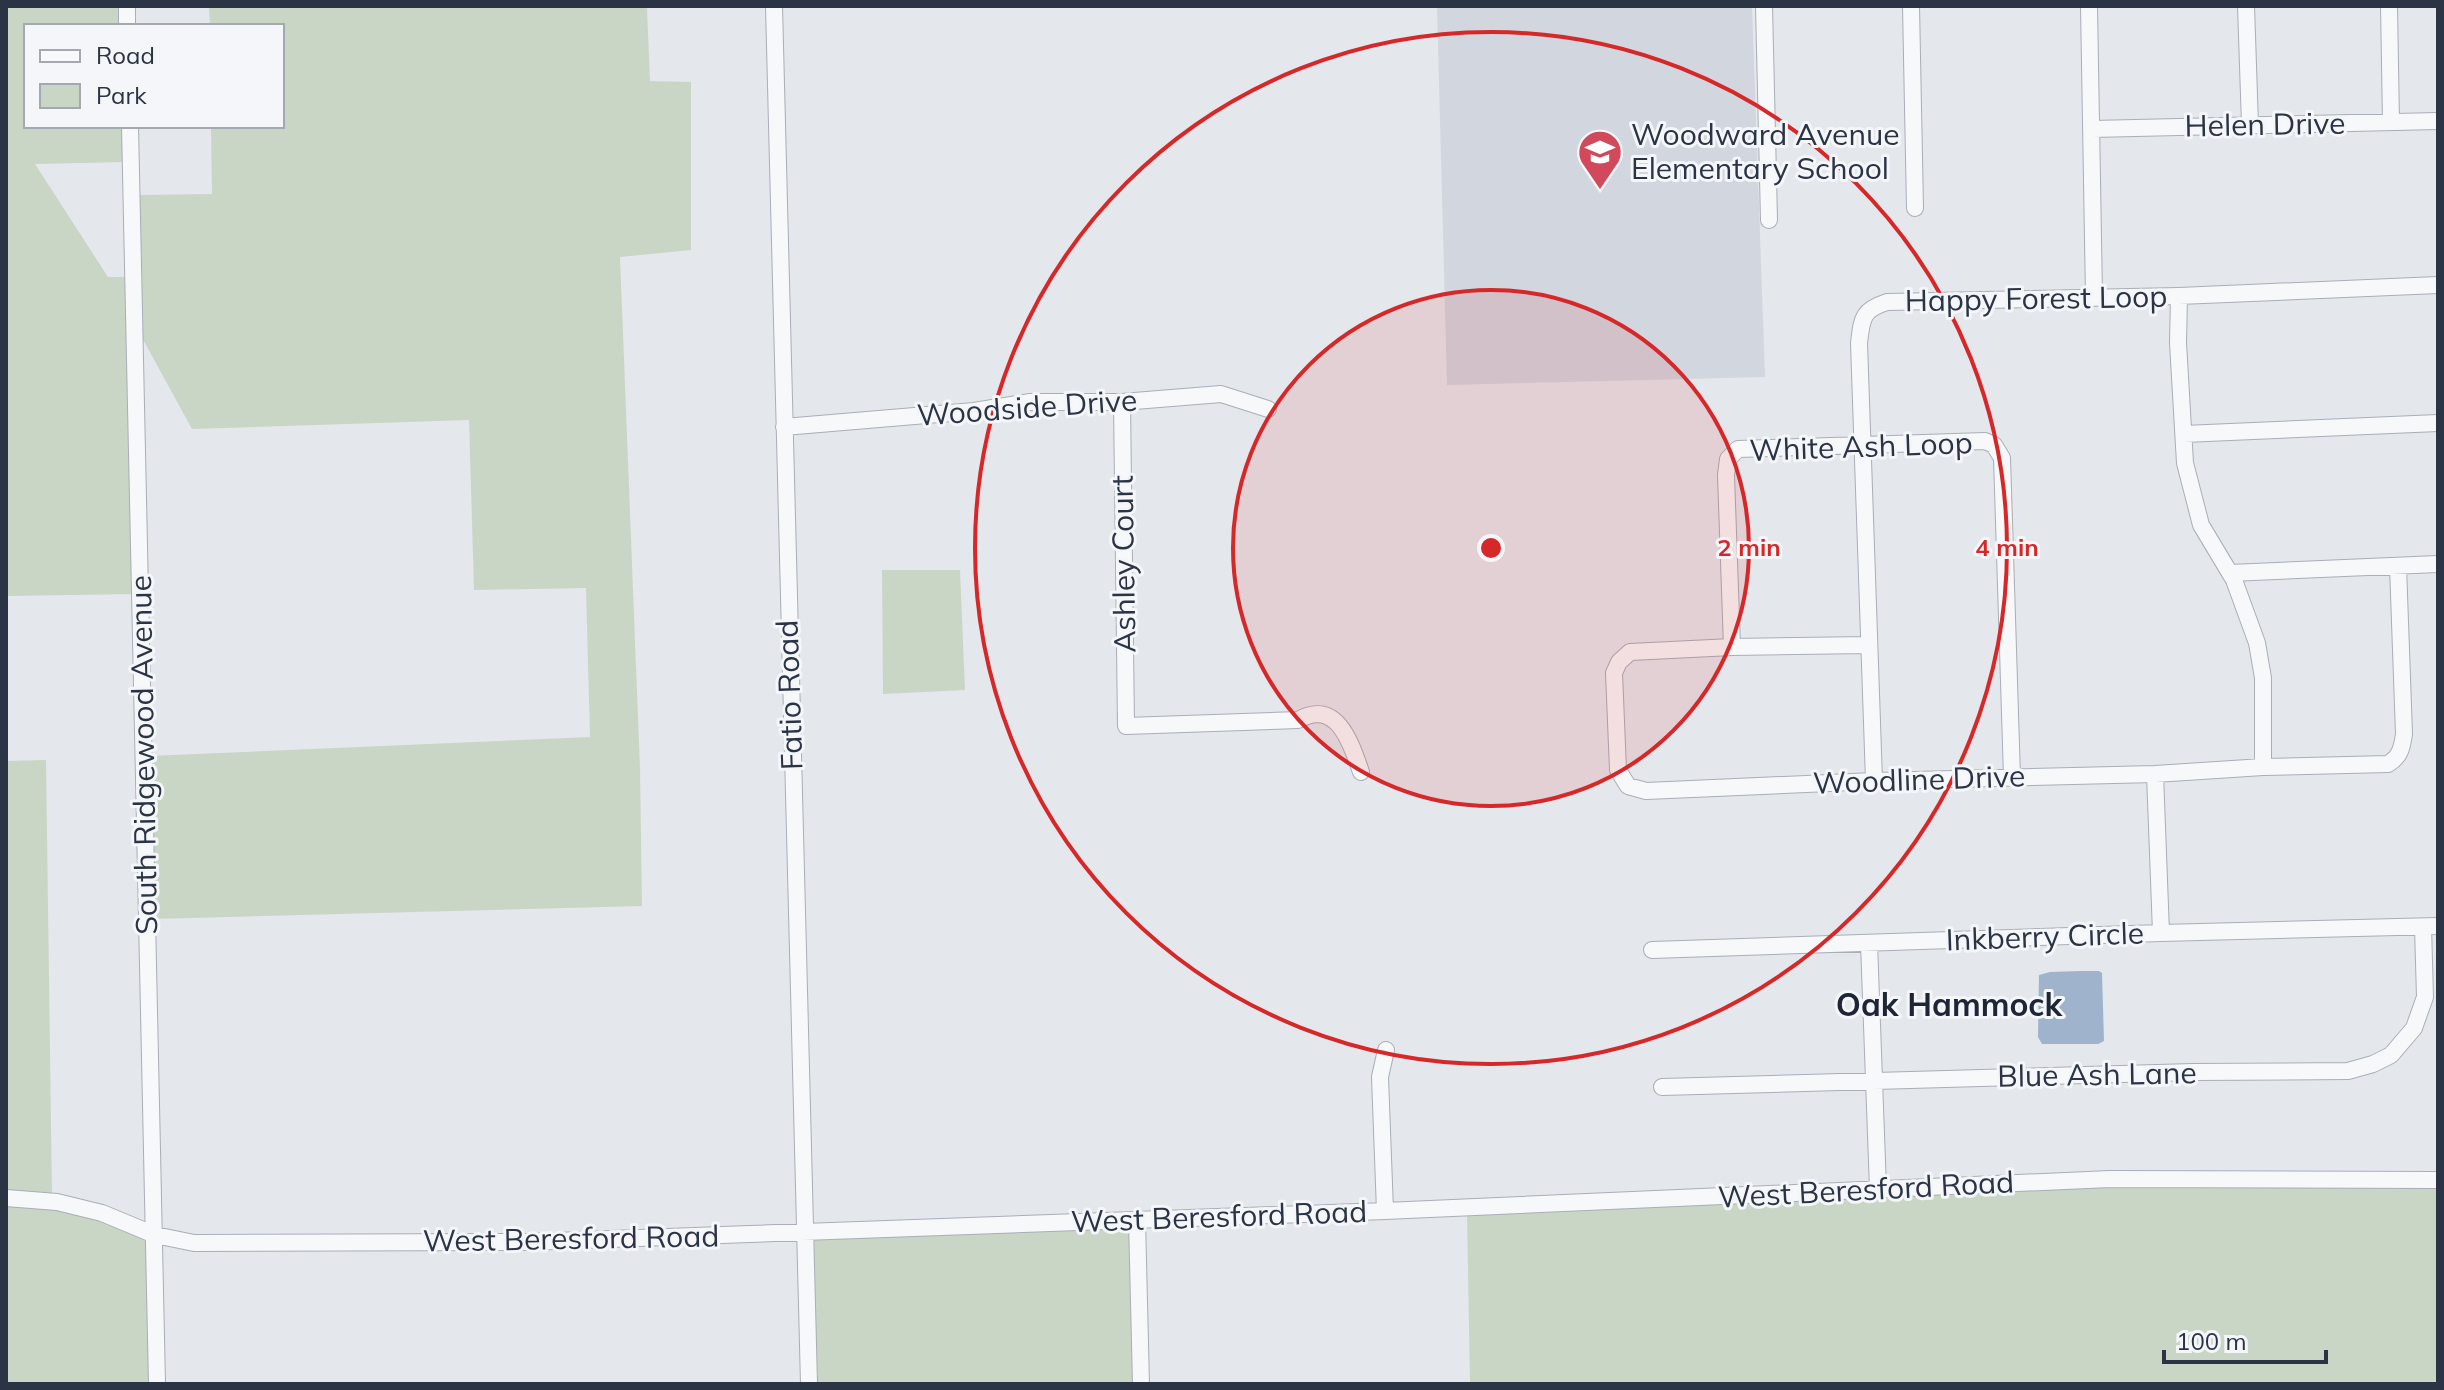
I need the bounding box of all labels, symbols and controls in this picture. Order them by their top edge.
legend [24,24,284,128]
text: Road [96,40,155,70]
text: Park [96,80,147,110]
street label: Helen Drive [2184,104,2346,144]
place label: Woodward Avenue Elementary School [1631,115,1900,187]
school or university icon: Woodward Avenue Elementary School [1576,128,1624,191]
street label: Happy Forest Loop [1904,277,2168,319]
street label: Woodside Drive [916,380,1138,434]
street label: White Ash Loop [1749,423,1973,469]
street label: Ashley Court [1102,475,1144,653]
text: 2 min [1717,532,1781,562]
text: 4 min [1975,532,2039,562]
centre of rings [1477,534,1505,562]
street label: South Ridgewood Avenue [121,575,165,935]
street label: Fatio Road [767,619,811,771]
street label: Woodline Drive [1812,756,2026,802]
street label: Inkberry Circle [1945,914,2145,958]
district label: Oak Hammock [1836,984,2064,1024]
street label: Blue Ash Lane [1997,1053,2197,1095]
street label: West Beresford Road [1717,1162,2015,1216]
street label: West Beresford Road [1070,1192,1368,1240]
street label: West Beresford Road [422,1216,720,1260]
scale bar [2164,1314,2326,1364]
text: 100 m [2176,1326,2247,1356]

